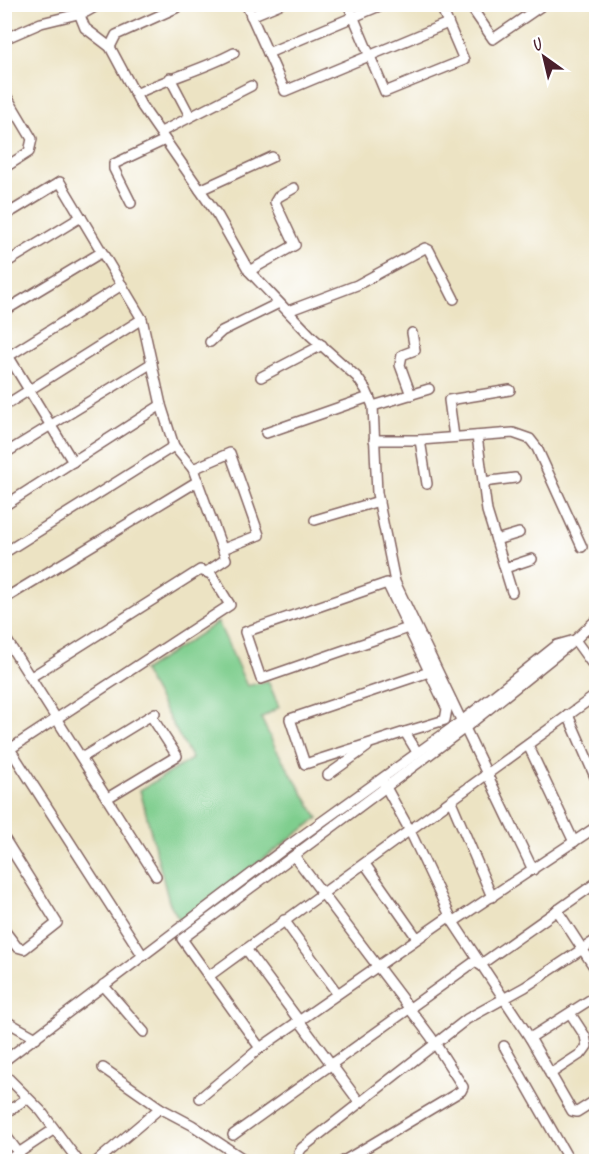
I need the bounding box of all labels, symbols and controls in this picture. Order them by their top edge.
north arrow [514,27,574,87]
text: U [527,33,548,56]

